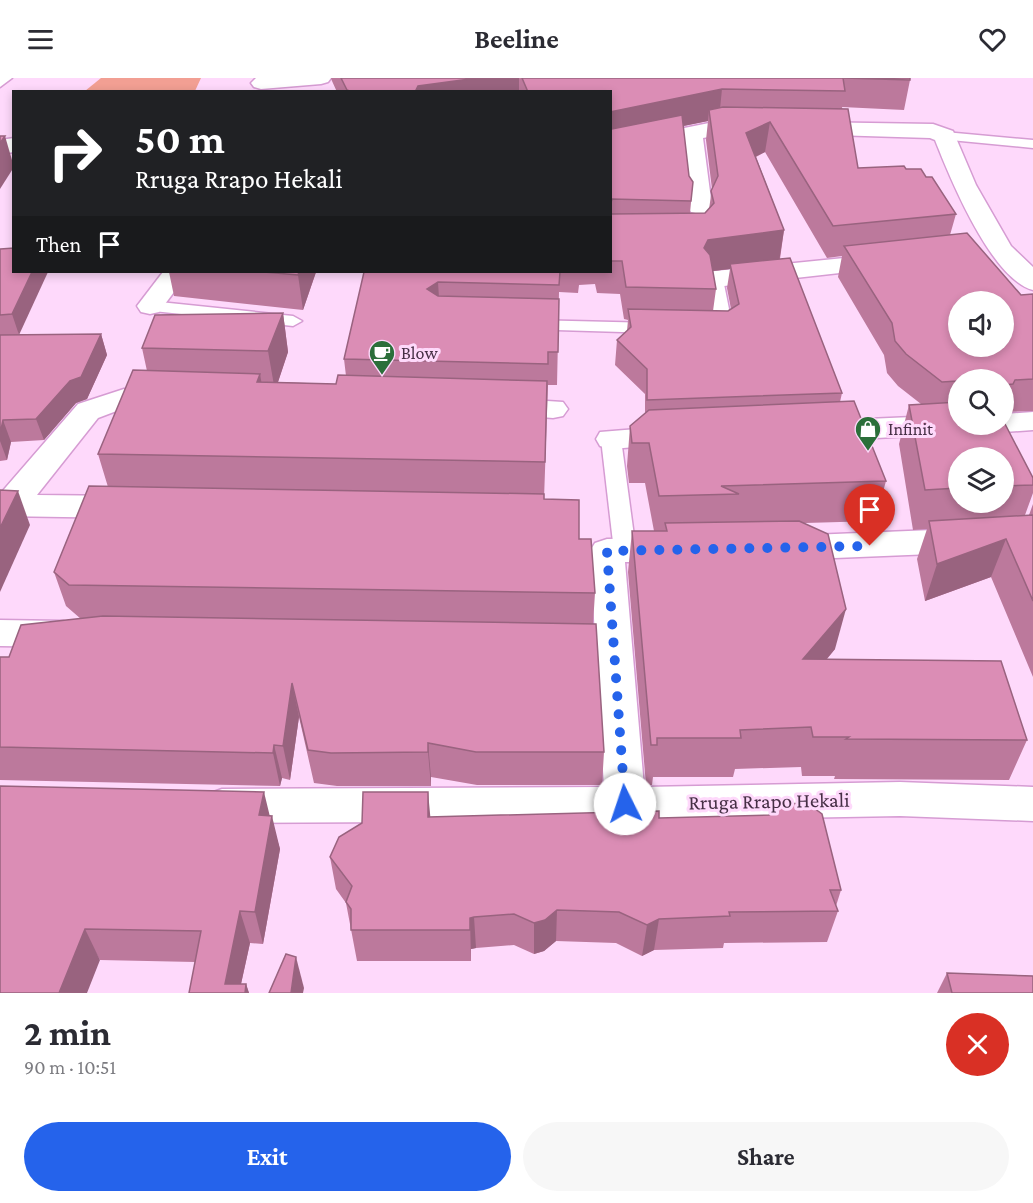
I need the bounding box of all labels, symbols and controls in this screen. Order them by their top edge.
icon: menu [24,23,57,56]
icon: heart [976,23,1009,56]
text: Beeline [474,24,559,54]
icon: right [36,114,114,192]
text: 50 m [135,115,225,162]
text: Rruga Rrapo Hekali [135,164,342,194]
icon: arrive [93,228,126,261]
text: Then [36,232,81,257]
map controls [948,291,1014,513]
button: sound [948,291,1014,357]
cafe icon: Blow [367,338,397,376]
place label: Blow [401,343,438,363]
button: search [948,369,1014,435]
shop icon: Infinit [853,414,883,452]
place label: Infinit [888,419,934,439]
button: layers [948,447,1014,513]
pin [844,484,895,546]
icon: arrive [853,493,886,526]
position arrow [593,772,657,836]
street label: Rruga Rrapo Hekali [688,788,850,814]
text: 2 min [24,1013,111,1053]
button: close [946,1013,1009,1076]
text: 90 m · 10:51 [24,1056,116,1078]
button: Exit [24,1122,511,1191]
button: Share [523,1122,1009,1191]

